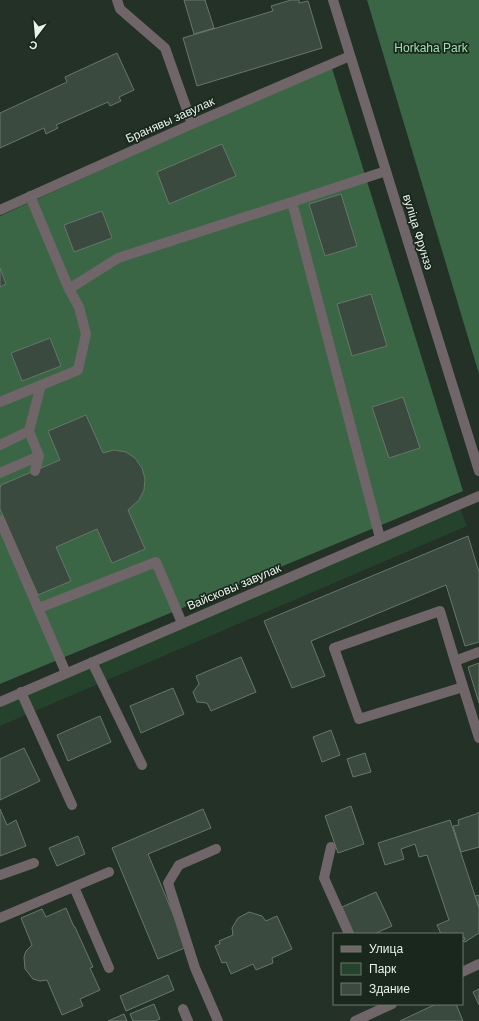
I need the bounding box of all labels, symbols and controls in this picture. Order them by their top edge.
north arrow [16,16,56,56]
text: С [28,39,39,52]
park label: Horkaha Park [394,41,469,55]
street label: Бранявы завулак [123,94,217,146]
street label: вуліца Фрунзэ [400,193,436,271]
street label: Вайсковы завулак [185,561,284,613]
legend [333,933,463,1005]
text: Улица [369,942,403,956]
text: Парк [369,962,397,976]
text: Здание [369,982,410,996]

